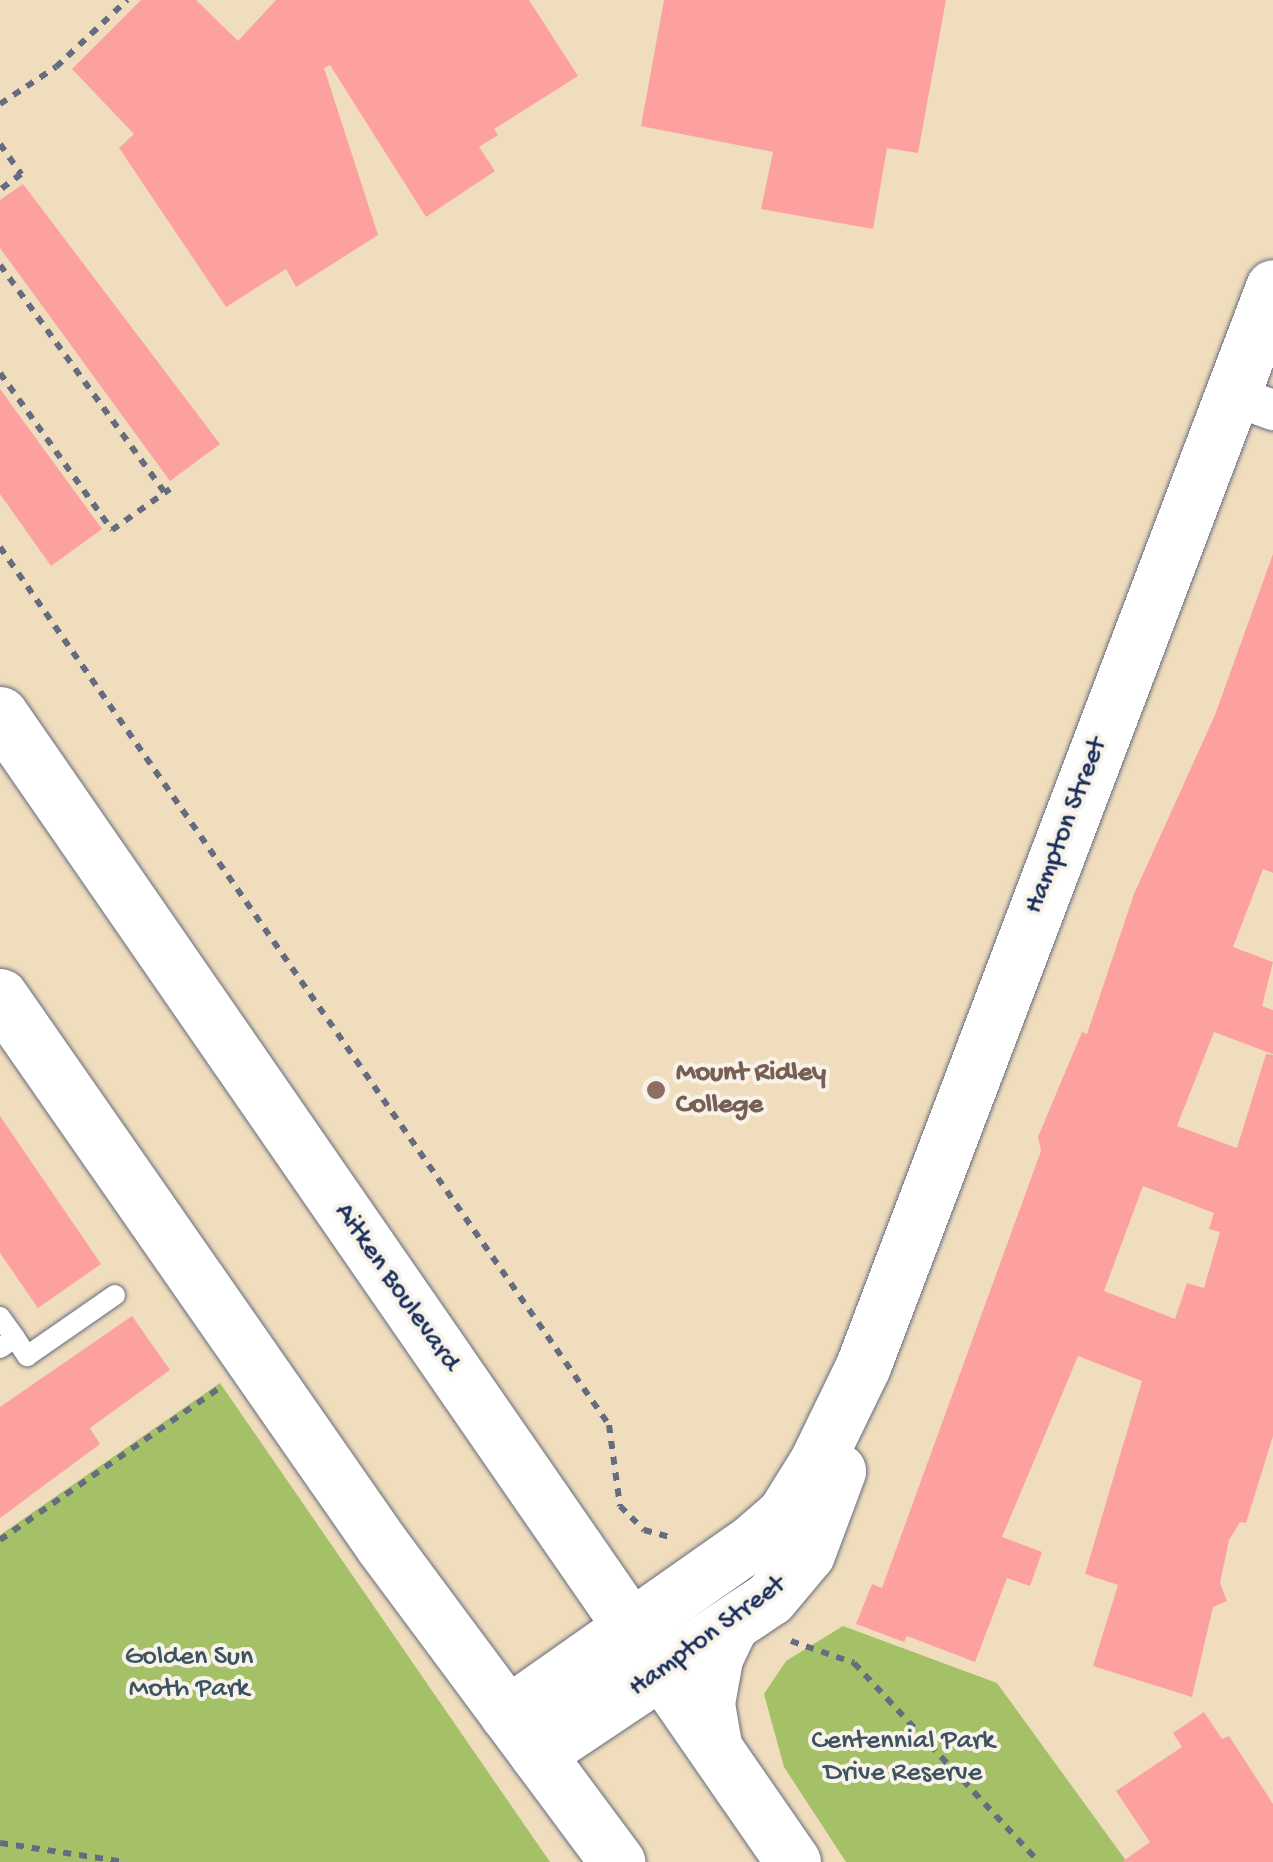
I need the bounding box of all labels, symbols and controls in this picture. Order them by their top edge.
street label: Hampton Street [1018,733,1116,919]
place label: Mount Ridley College [676,1057,826,1123]
marker: Mount Ridley College [645,1079,667,1101]
street label: Aitken Boulevard [326,1197,466,1379]
street label: Hampton Street [623,1569,793,1705]
park label: Golden Sun Moth Park [125,1641,253,1707]
park label: Centennial Park Drive Reserve [811,1725,995,1791]

